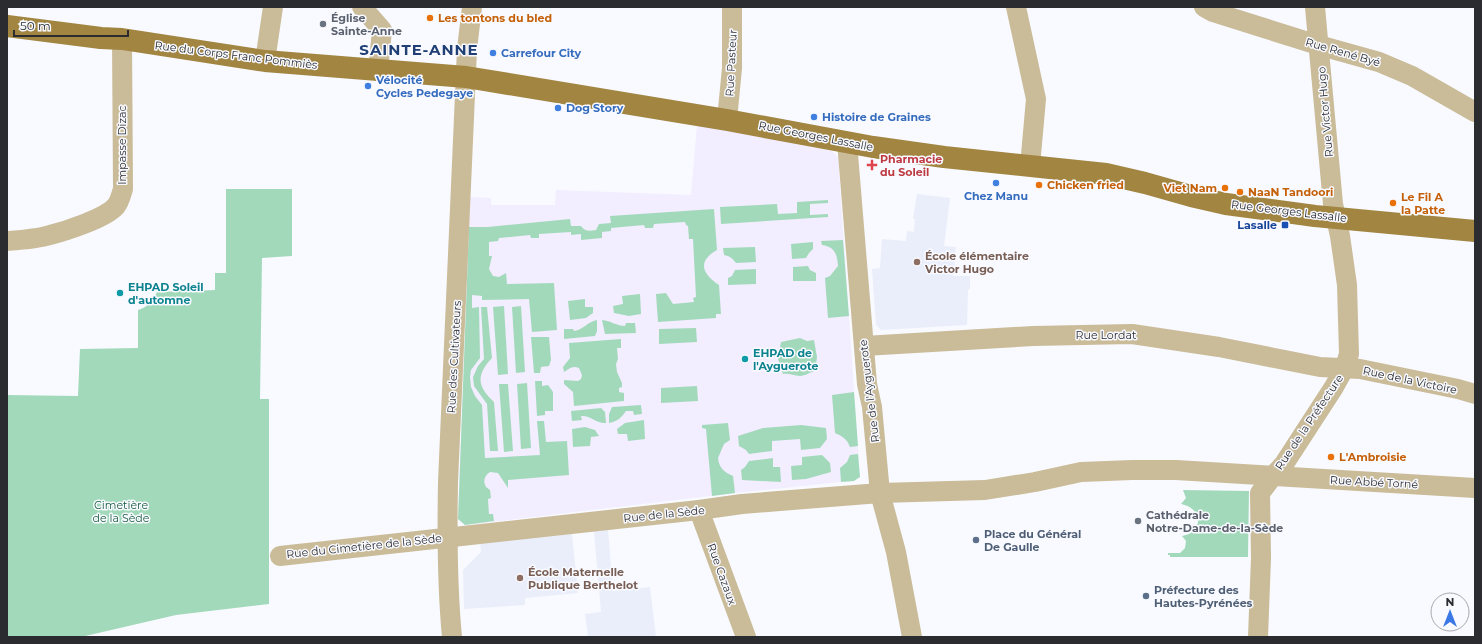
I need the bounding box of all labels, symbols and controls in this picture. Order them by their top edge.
place label: Église Sainte-Anne [331,11,402,38]
place label: Les tontons du bled [438,11,552,25]
scale bar [14,12,128,38]
marker: Les tontons du bled [425,13,435,23]
text: 50 m [20,18,51,33]
marker: Église Sainte-Anne [318,19,328,29]
street label: Rue Pasteur [722,29,740,97]
street label: Rue René Byé [1304,35,1382,69]
street label: Rue du Corps Franc Pommiès [154,38,319,72]
district label: SAINTE-ANNE [359,40,479,59]
place label: Carrefour City [501,46,582,60]
marker: Carrefour City [488,48,498,58]
street label: Rue Victor Hugo [1314,66,1336,158]
place label: Vélocité Cycles Pedegaye [375,73,473,100]
marker: Vélocité Cycles Pedegaye [363,81,373,91]
place label: Dog Story [566,101,624,115]
marker: Dog Story [553,103,563,113]
street label: Impasse Dizac [115,105,129,185]
place label: Histoire de Graines [822,110,931,124]
marker: Histoire de Graines [809,112,819,122]
street label: Rue Georges Lassalle [758,118,875,154]
place label: Pharmacie du Soleil [880,152,942,179]
marker: Pharmacie du Soleil [867,160,877,170]
marker: Chez Manu [991,178,1001,188]
place label: Chicken fried [1047,178,1124,192]
marker: Chicken fried [1034,180,1044,190]
place label: Viet Nam [1162,181,1217,195]
marker: Viet Nam [1220,183,1230,193]
place label: NaaN Tandoori [1248,185,1333,199]
marker: NaaN Tandoori [1235,187,1245,197]
place label: Chez Manu [964,189,1028,203]
place label: Le Fil A la Patte [1401,190,1445,217]
street label: Rue Georges Lassalle [1230,197,1348,225]
marker: Le Fil A la Patte [1388,198,1398,208]
place label: Lasalle [1237,218,1277,232]
marker: Lasalle [1280,220,1290,230]
place label: École élémentaire Victor Hugo [924,249,1029,276]
marker: École élémentaire Victor Hugo [912,257,922,267]
place label: EHPAD Soleil d'automne [128,280,204,307]
marker: EHPAD Soleil d'automne [115,288,125,298]
street label: Rue des Cultivateurs [444,300,464,414]
street label: Rue Lordat [1076,328,1137,342]
street label: Rue de l'Ayguerote [856,338,882,443]
place label: EHPAD de l'Ayguerote [753,346,819,373]
marker: EHPAD de l'Ayguerote [740,354,750,364]
street label: Rue de la Victoire [1362,363,1459,397]
street label: Rue de la Préfecture [1272,371,1346,472]
place label: L'Ambroisie [1339,450,1407,464]
marker: L'Ambroisie [1326,452,1336,462]
street label: Rue Abbé Torné [1330,473,1419,491]
park label: Cimetière de la Sède [93,498,150,525]
street label: Rue de la Sède [623,503,706,525]
place label: Cathédrale Notre-Dame-de-la-Sède [1146,508,1283,535]
marker: Cathédrale Notre-Dame-de-la-Sède [1133,516,1143,526]
place label: Place du Général De Gaulle [984,527,1081,554]
street label: Rue du Cimetière de la Sède [286,531,443,561]
marker: Place du Général De Gaulle [971,535,981,545]
street label: Rue Cazaux [704,541,740,607]
place label: École Maternelle Publique Berthelot [528,565,638,592]
marker: École Maternelle Publique Berthelot [515,573,525,583]
place label: Préfecture des Hautes-Pyrénées [1154,583,1253,610]
marker: Préfecture des Hautes-Pyrénées [1141,591,1151,601]
north arrow [1430,592,1470,632]
text: N [1446,595,1454,609]

